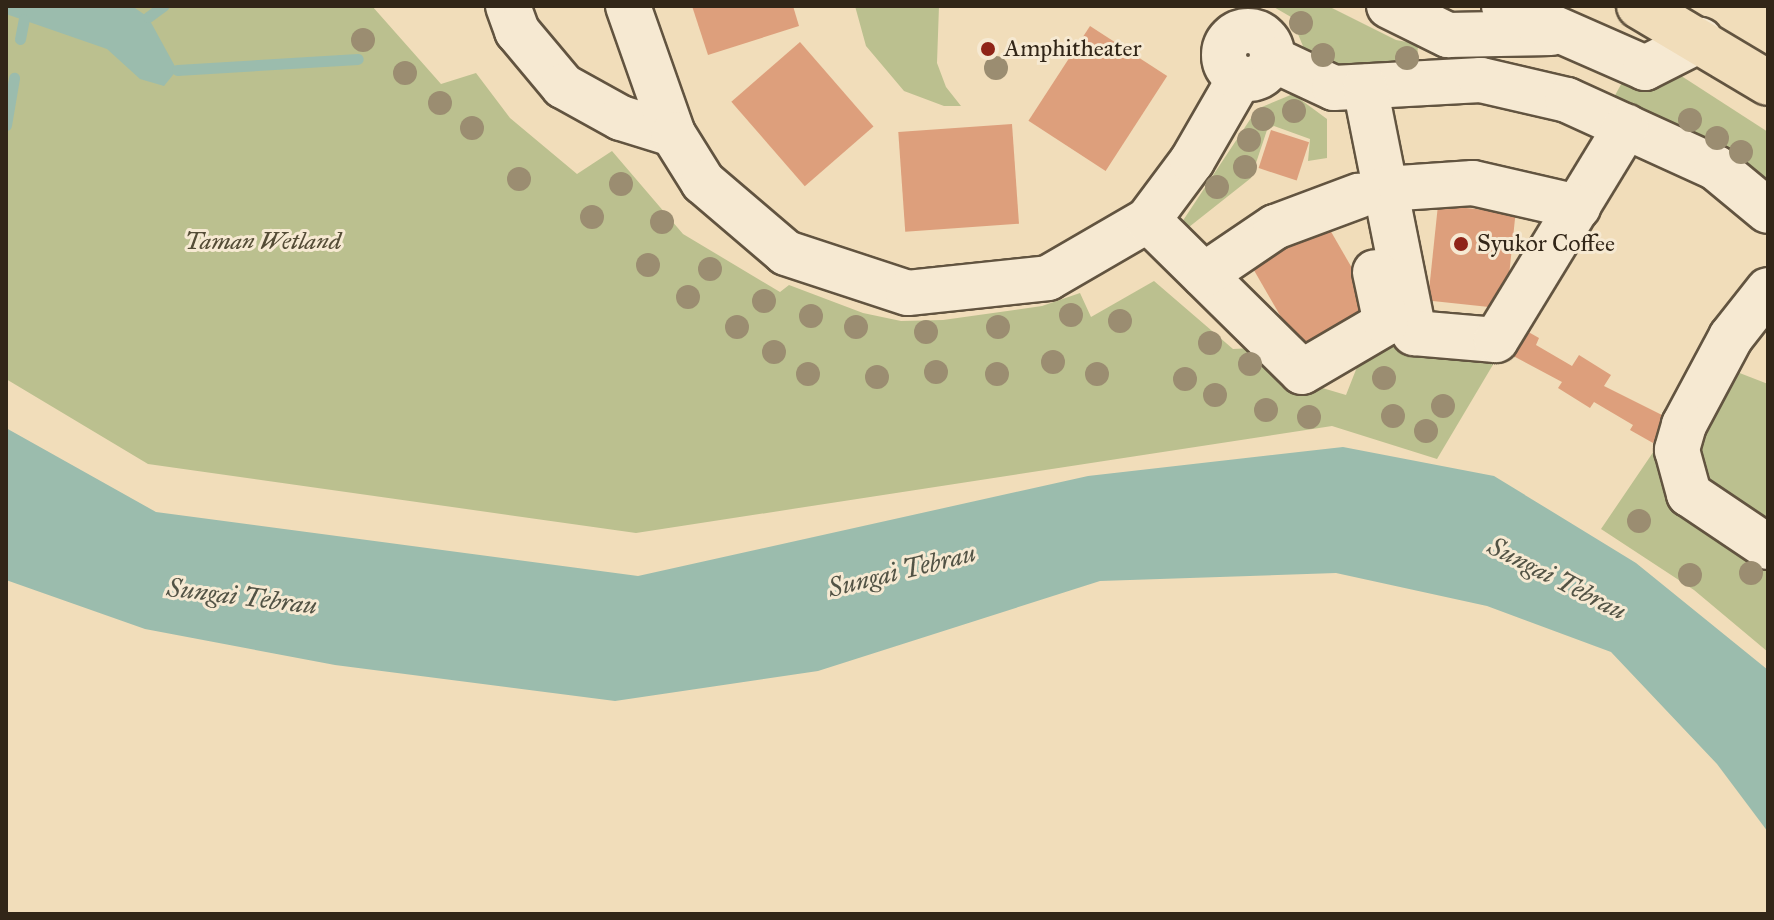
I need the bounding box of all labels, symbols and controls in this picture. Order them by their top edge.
place label: Amphitheater [1004,35,1141,63]
marker: Amphitheater [979,40,997,58]
park label: Taman Wetland [185,228,341,256]
place label: Syukor Coffee [1477,230,1615,258]
marker: Syukor Coffee [1452,235,1470,253]
water label: Sungai Tebrau [1483,531,1631,627]
water label: Sungai Tebrau [825,538,979,604]
water label: Sungai Tebrau [165,572,319,622]

